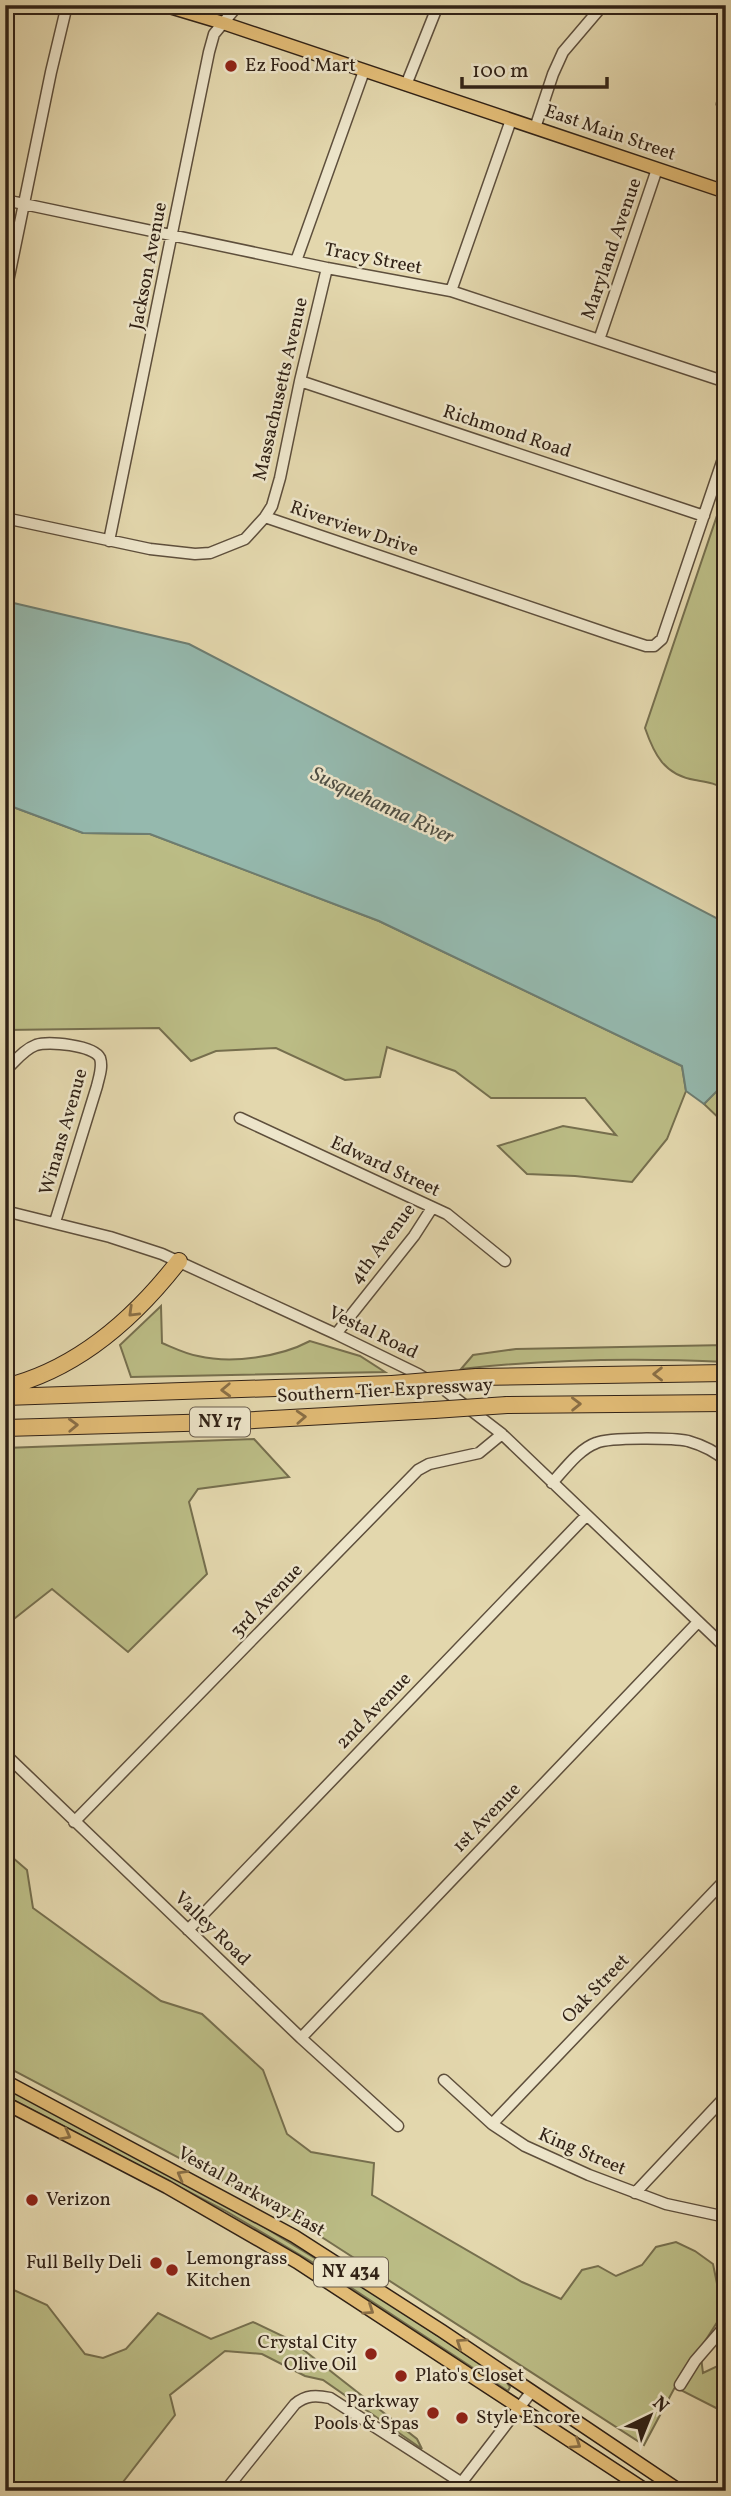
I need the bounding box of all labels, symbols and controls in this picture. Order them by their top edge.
scale bar [462,46,607,90]
place label: Ez Food Mart [245,53,356,79]
text: 100 m [472,57,529,86]
marker: Ez Food Mart [223,58,239,74]
street label: East Main Street [541,98,679,168]
street label: Maryland Avenue [576,175,648,323]
street label: Jackson Avenue [124,200,174,332]
street label: Tracy Street [322,237,425,281]
street label: Massachusetts Avenue [247,295,315,483]
street label: Richmond Road [439,399,575,465]
street label: Riverview Drive [286,495,422,563]
water label: Susquehanna River [306,760,459,852]
street label: Winans Avenue [34,1066,94,1198]
street label: Edward Street [326,1130,445,1204]
street label: 4th Avenue [344,1198,422,1290]
street label: Vestal Road [324,1300,422,1366]
one-way arrow [128,1303,141,1316]
one-way arrow [652,1367,663,1382]
street label: Southern Tier Expressway [276,1372,494,1410]
one-way arrow [221,1382,232,1397]
one-way arrow [571,1396,581,1412]
road number: NY 17 [190,1408,250,1436]
one-way arrow [296,1410,307,1425]
one-way arrow [68,1418,79,1433]
street label: 3rd Avenue [225,1558,309,1644]
street label: 2nd Avenue [331,1667,417,1755]
street label: 1st Avenue [447,1777,527,1859]
street label: Valley Road [168,1886,256,1972]
street label: Oak Street [556,1948,636,2029]
street label: King Street [534,2122,630,2182]
one-way arrow [59,2126,71,2140]
street label: Vestal Parkway East [172,2140,330,2244]
one-way arrow [177,2170,189,2183]
place label: Verizon [46,2187,111,2213]
marker: Verizon [24,2192,40,2208]
place label: Lemongrass Kitchen [186,2246,287,2294]
place label: Full Belly Deli [26,2250,142,2276]
marker: Full Belly Deli [148,2255,164,2271]
road number: NY 434 [314,2258,388,2286]
marker: Lemongrass Kitchen [164,2262,180,2278]
one-way arrow [361,2301,374,2314]
place label: Crystal City Olive Oil [258,2330,357,2378]
one-way arrow [455,2338,468,2351]
marker: Crystal City Olive Oil [363,2346,379,2362]
place label: Plato's Closet [415,2363,525,2389]
marker: Plato's Closet [393,2368,409,2384]
north arrow [616,2380,686,2450]
place label: Parkway Pools & Spas [314,2389,419,2437]
text: N [646,2391,674,2419]
marker: Parkway Pools & Spas [425,2405,441,2421]
place label: Style Encore [476,2405,580,2431]
marker: Style Encore [454,2410,470,2426]
one-way arrow [568,2436,581,2448]

